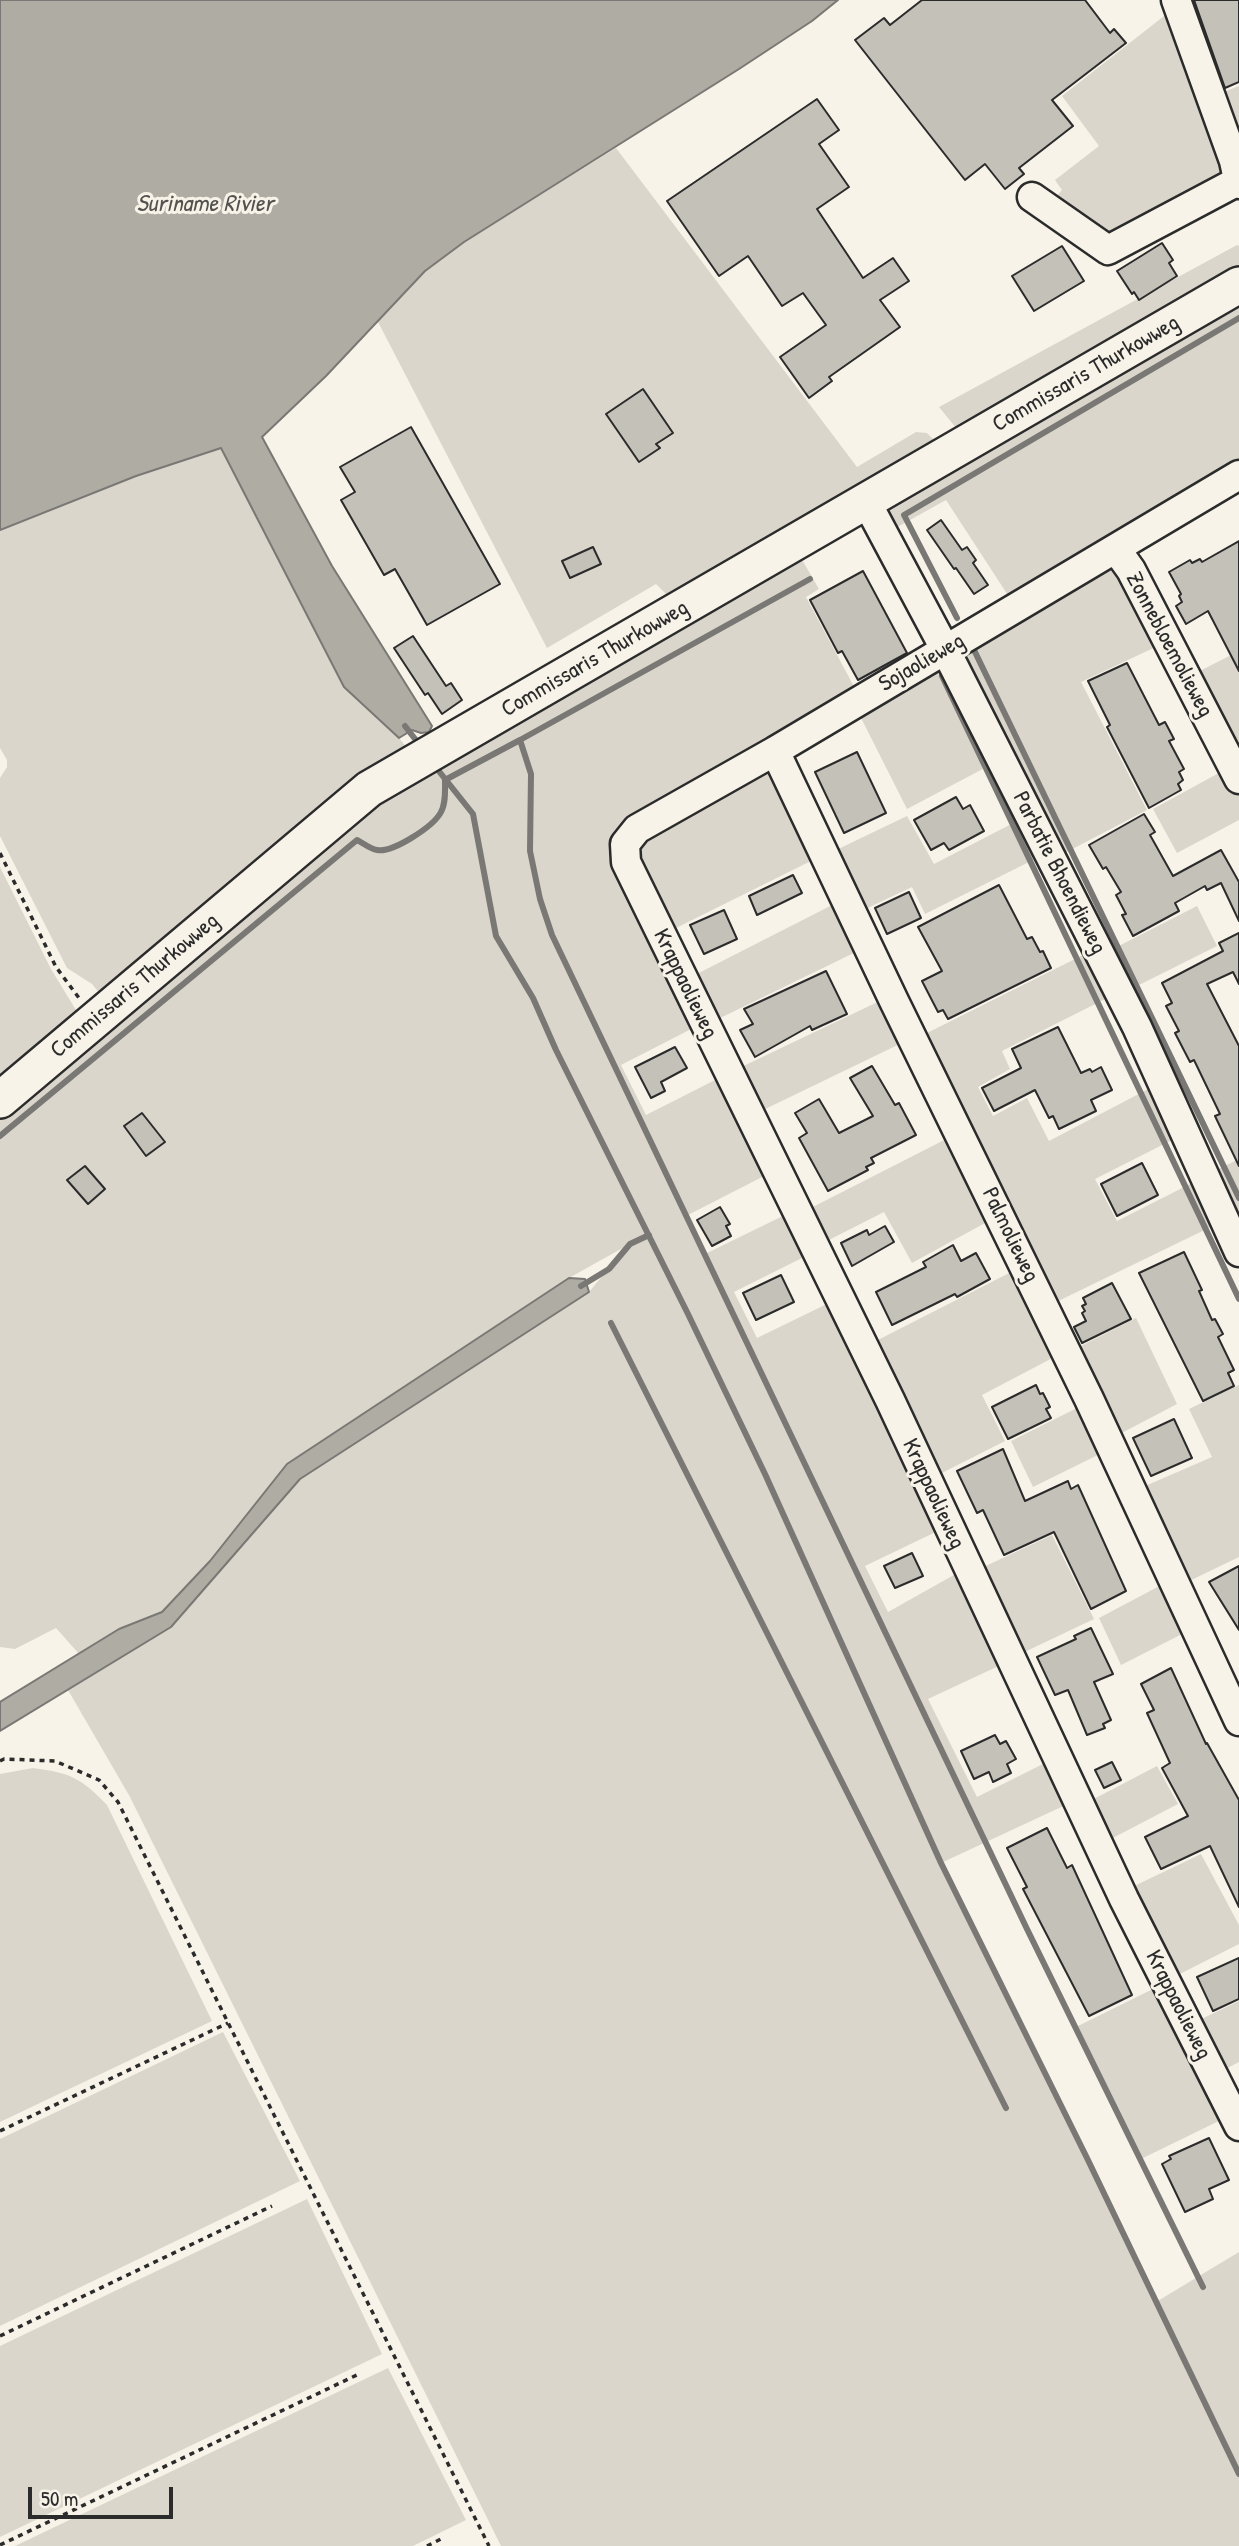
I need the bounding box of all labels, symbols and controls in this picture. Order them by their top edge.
water label: Suriname Rivier [137,191,273,219]
street label: Commissaris Thurkowweg [988,309,1184,439]
street label: Zonnebloemolieweg [1119,568,1219,722]
street label: Commissaris Thurkowweg [497,594,693,724]
street label: Sojaolieweg [874,628,970,698]
street label: Parbatie Bhoendieweg [1006,787,1112,959]
street label: Commissaris Thurkowweg [45,908,225,1064]
street label: Krappaolieweg [647,925,723,1043]
street label: Palmolieweg [975,1183,1045,1287]
street label: Krappaolieweg [895,1435,971,1553]
street label: Krappaolieweg [1139,1946,1217,2064]
scale bar [32,2472,177,2516]
text: 50 m [41,2484,78,2513]

